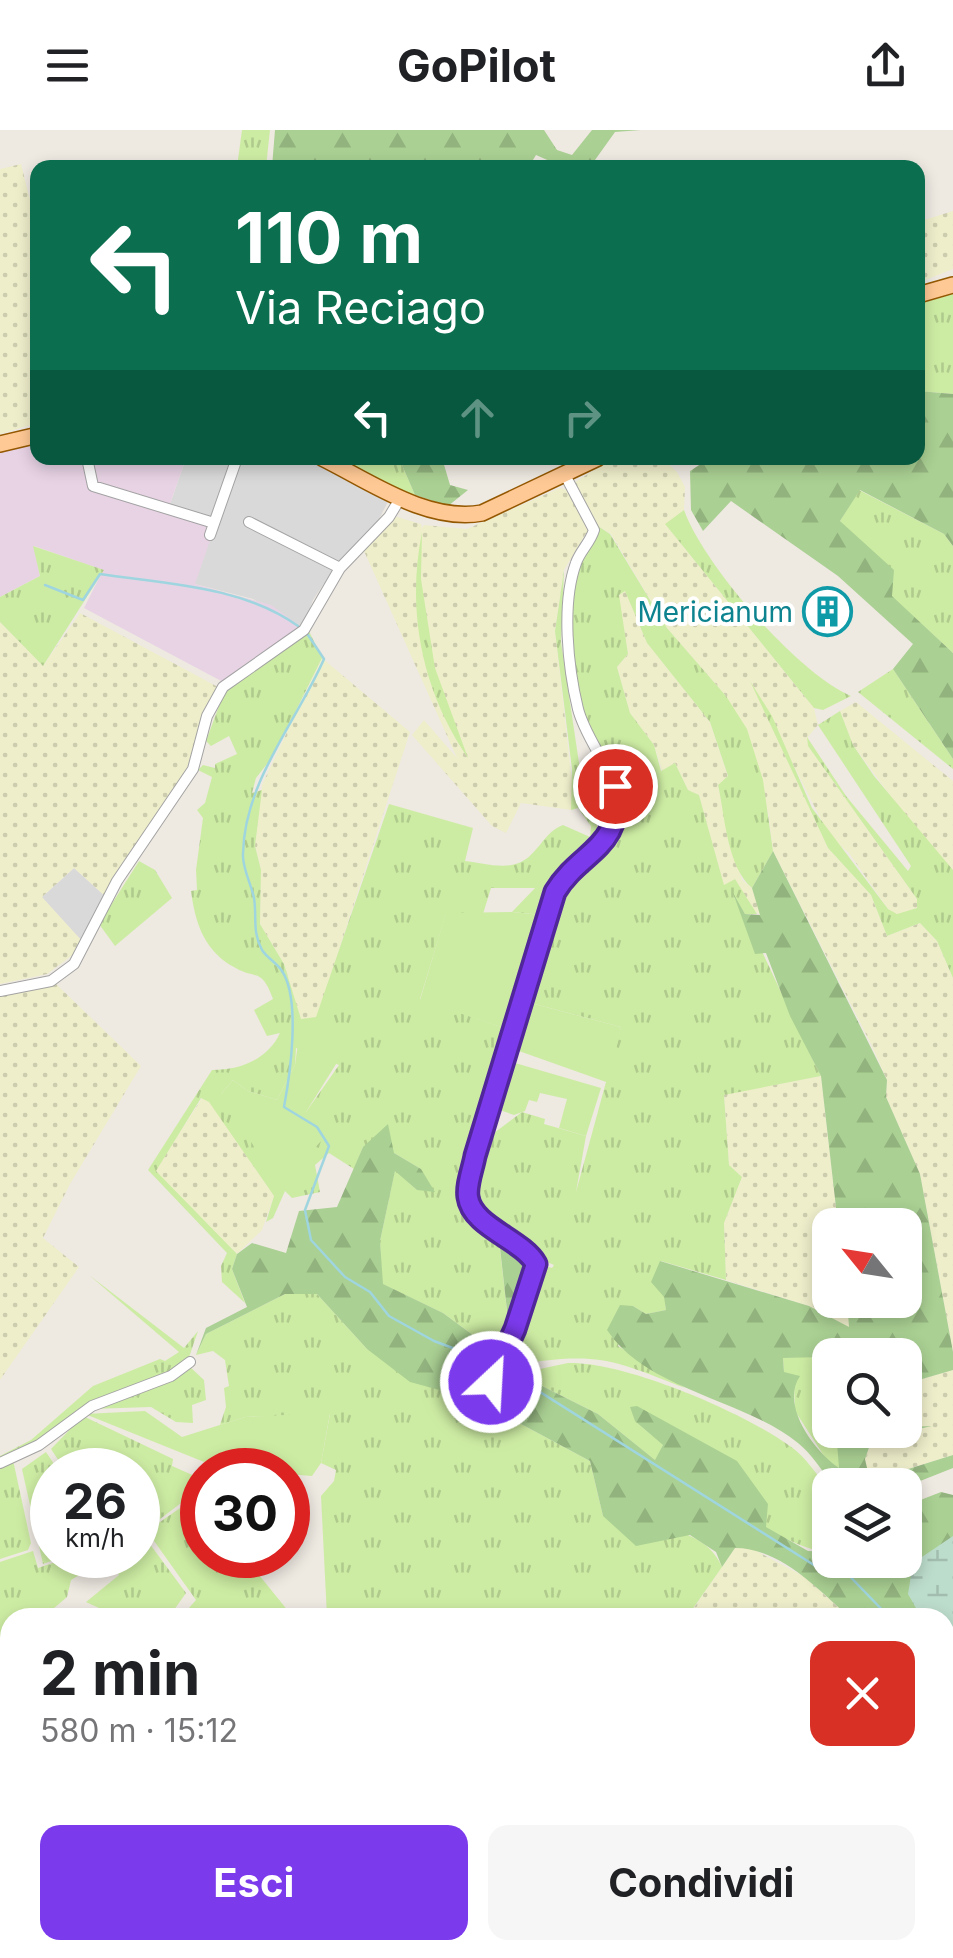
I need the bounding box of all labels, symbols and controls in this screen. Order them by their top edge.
icon: menu [40,38,95,93]
text: GoPilot [397,38,556,93]
icon: share [858,38,913,93]
text: 110 m [235,195,423,280]
icon: left [70,200,200,330]
text: Via Reciago [235,280,486,335]
icon: left [345,390,400,445]
icon: ahead [450,390,505,445]
icon: right [555,390,610,445]
building icon: Mericianum [802,586,854,638]
place label: Mericianum [637,595,793,629]
pin [573,744,658,829]
icon: arrive [588,759,643,814]
north arrow [812,1208,922,1318]
map controls [812,1208,922,1578]
position arrow [439,1330,543,1434]
button: search [812,1338,922,1448]
speed limit sign: 30 [180,1448,310,1578]
button: layers [812,1468,922,1578]
text: 26 [63,1471,127,1531]
text: km/h [65,1523,125,1553]
text: 2 min [40,1637,200,1709]
button: close [810,1641,915,1746]
text: 580 m · 15:12 [40,1711,238,1750]
button: Esci [40,1825,468,1940]
button: Condividi [488,1825,915,1940]

